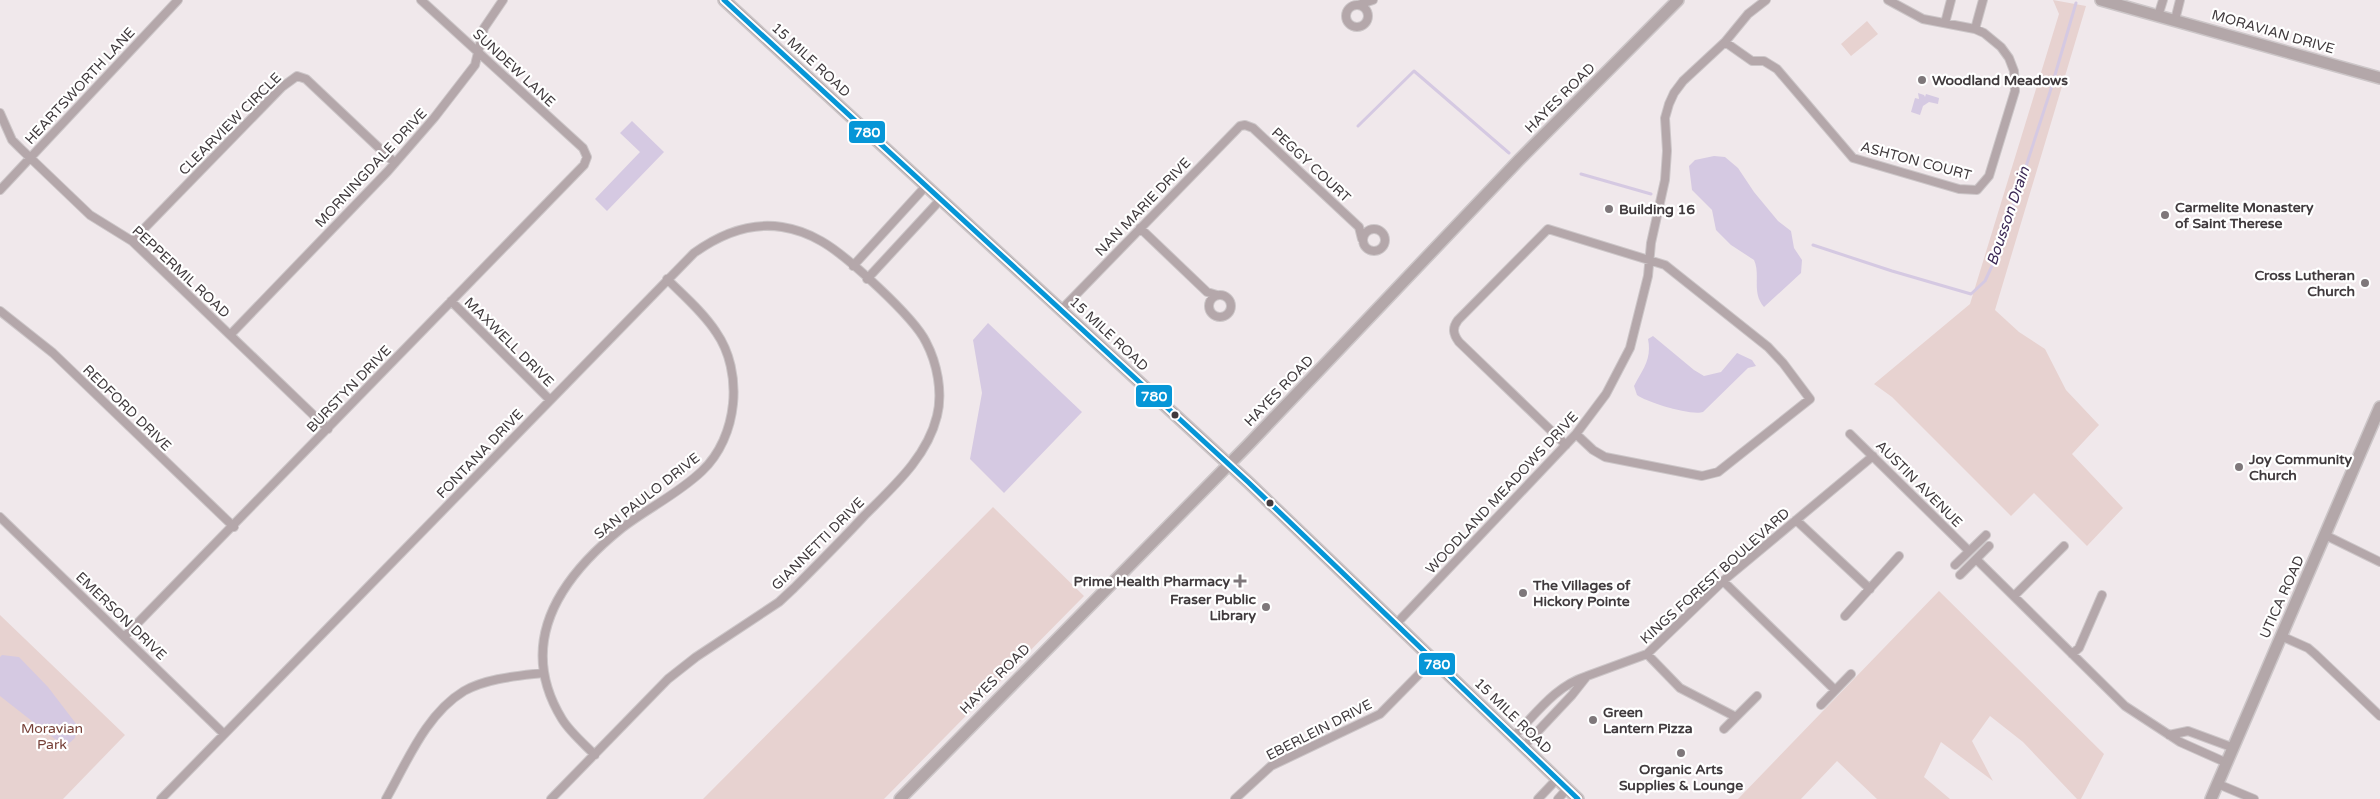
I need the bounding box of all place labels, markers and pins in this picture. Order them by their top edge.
place label: Woodland Meadows [1932,72,2068,89]
marker: Woodland Meadows [1916,74,1928,86]
place label: Carmelite Monastery of Saint Therese [2175,199,2314,232]
place label: Building 16 [1619,201,1695,218]
marker: Building 16 [1603,203,1615,215]
marker: Carmelite Monastery of Saint Therese [2159,209,2171,221]
place label: Cross Lutheran Church [2254,267,2355,300]
marker: Cross Lutheran Church [2359,277,2371,289]
unlabelled marker [1170,410,1180,420]
place label: Joy Community Church [2248,451,2353,484]
marker: Joy Community Church [2233,461,2245,473]
unlabelled marker [1265,498,1275,508]
place label: Prime Health Pharmacy [1073,573,1230,590]
marker: Prime Health Pharmacy [1234,575,1246,587]
place label: The Villages of Hickory Pointe [1532,577,1631,610]
marker: The Villages of Hickory Pointe [1517,587,1529,599]
place label: Fraser Public Library [1170,591,1257,624]
marker: Fraser Public Library [1260,601,1272,613]
place label: Green Lantern Pizza [1603,704,1693,737]
marker: Green Lantern Pizza [1587,714,1599,726]
marker: Organic Arts Supplies & Lounge [1675,747,1687,759]
place label: Organic Arts Supplies & Lounge [1619,761,1743,794]

